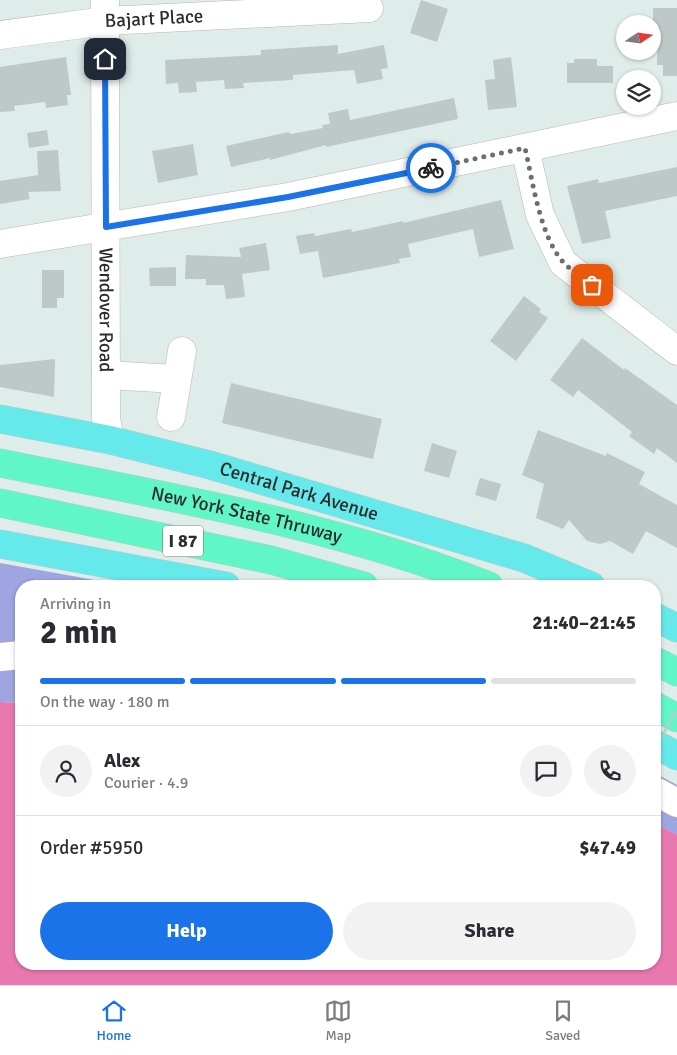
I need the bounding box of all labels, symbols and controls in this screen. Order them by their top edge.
street label: Bajart Place [104,4,204,33]
north arrow [616,15,661,60]
map controls [616,15,661,115]
pin [84,38,126,80]
icon: home [91,45,119,73]
button: layers [616,70,661,115]
courier [406,143,456,193]
icon: bike [417,154,445,182]
street label: Wendover Road [94,248,118,372]
pin [571,264,613,306]
icon: bag [578,271,606,299]
street label: Central Park Avenue [217,457,381,526]
street label: New York State Thruway [149,481,345,549]
road number: I 87 [163,526,203,556]
text: Arriving in [40,594,111,614]
text: 21:40–21:45 [532,611,636,635]
text: 2 min [40,613,117,652]
text: On the way · 180 m [40,692,170,712]
button: person [40,745,92,797]
button: chat [520,745,572,797]
button: phone [584,745,636,797]
text: Alex [104,749,140,773]
text: Courier · 4.9 [104,773,188,793]
text: Order #5950 [40,836,143,860]
text: $47.49 [579,836,636,860]
button: Help [40,902,333,960]
button: Share [343,902,636,960]
tab: Home [96,997,131,1044]
tab: Map [324,997,352,1044]
tab: Saved [545,997,581,1044]

